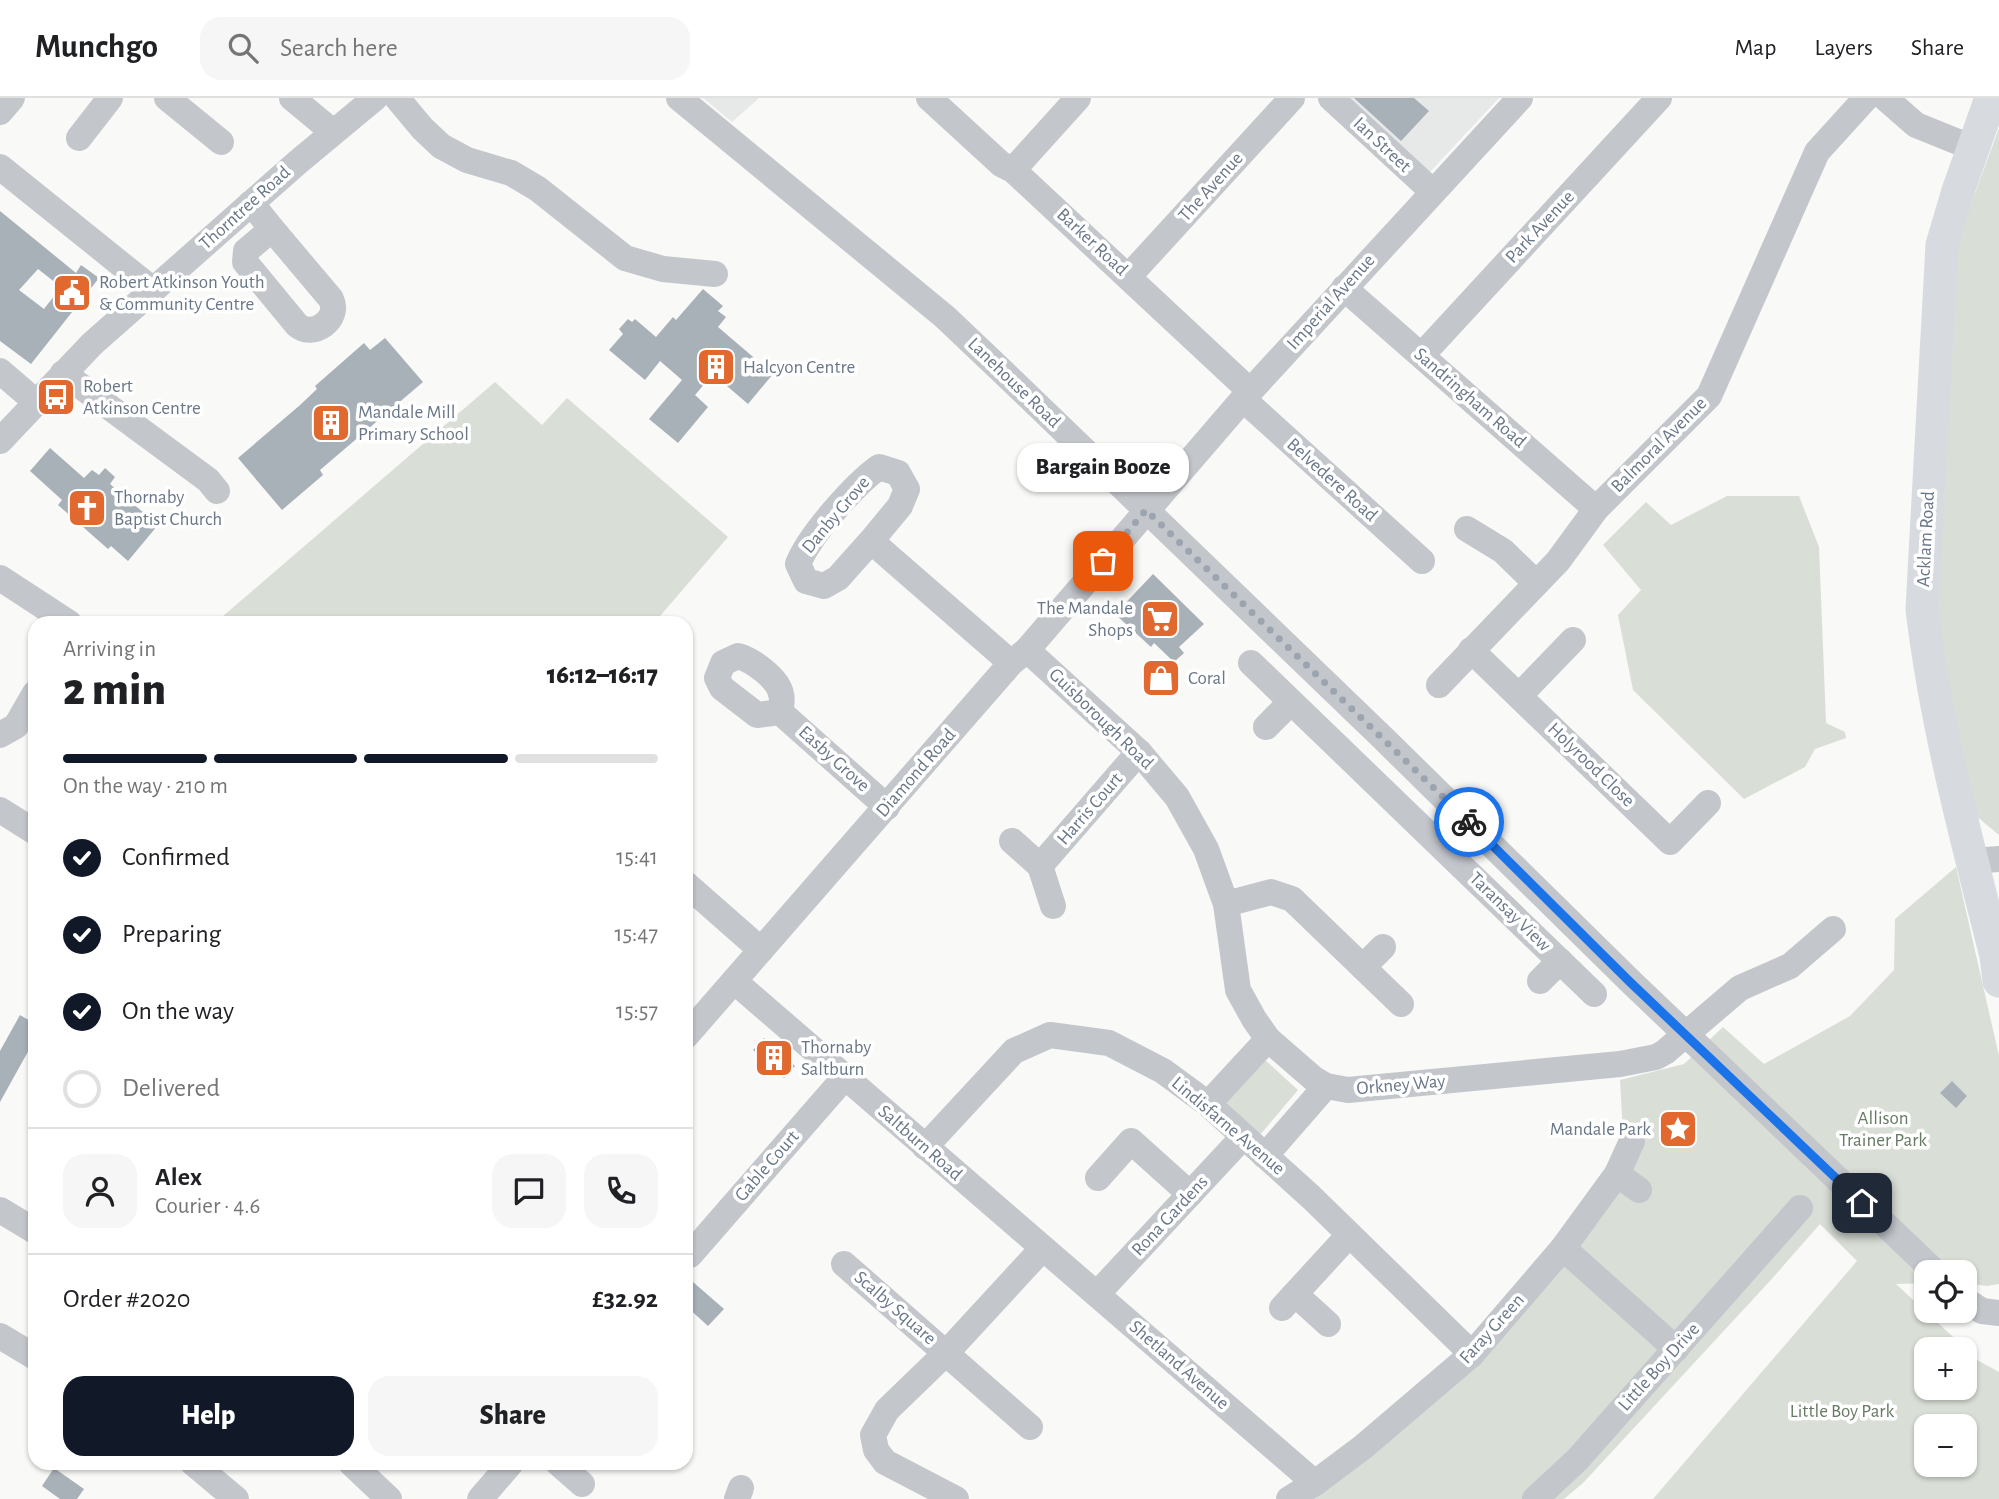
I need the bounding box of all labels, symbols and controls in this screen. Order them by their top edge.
search box [200,17,690,80]
icon: search [224,29,262,67]
text: Munchgo [35,31,158,64]
text: Search here [280,35,398,61]
text: Map [1734,36,1776,60]
text: Layers [1814,36,1873,60]
text: Share [1911,36,1964,60]
street label: Ian Street [1350,114,1414,176]
street label: The Avenue [1175,149,1247,225]
street label: Thorntree Road [196,162,294,253]
street label: Park Avenue [1502,187,1578,267]
street label: Barker Road [1053,205,1131,279]
street label: Imperial Avenue [1283,251,1379,353]
public building icon: Robert Atkinson Youth & Community Centre [51,272,93,314]
place label: Robert Atkinson Youth & Community Centre [99,273,265,314]
street label: Lanehouse Road [964,334,1064,432]
street label: Sandringham Road [1410,345,1530,452]
building icon: Halcyon Centre [695,346,737,388]
place label: Halcyon Centre [743,358,855,377]
bus stop icon: Robert Atkinson Centre [35,376,77,418]
place label: Robert Atkinson Centre [83,377,201,418]
street label: Balmoral Avenue [1608,394,1710,496]
building icon: Mandale Mill Primary School [310,402,352,444]
place label: Mandale Mill Primary School [358,403,469,444]
street label: Belvedere Road [1283,435,1381,525]
callout: Bargain Booze [1017,442,1189,491]
text: Bargain Booze [1036,456,1170,479]
street label: Danby Grove [798,473,874,557]
church icon: Thornaby Baptist Church [66,487,108,529]
place label: Thornaby Baptist Church [114,488,222,529]
street label: Acklam Road [1914,490,1938,587]
pin [1073,531,1133,591]
icon: bag [1084,542,1122,580]
supermarket icon: The Mandale Shops [1139,598,1181,640]
place label: The Mandale Shops [1037,599,1133,640]
text: Arriving in [63,638,156,661]
shop icon: Coral [1140,657,1182,699]
text: 16:12–16:17 [547,662,658,688]
street label: Guisborough Road [1045,665,1157,773]
text: 2 min [63,667,166,713]
place label: Coral [1188,669,1226,688]
street label: Holyrood Close [1544,719,1638,811]
street label: Easby Grove [795,722,873,796]
street label: Diamond Road [873,725,959,821]
street label: Harris Court [1054,769,1126,849]
text: On the way · 210 m [63,775,228,798]
courier [1434,787,1504,857]
icon: bike [1450,803,1488,841]
icon: check [63,839,101,877]
text: Confirmed [122,844,230,870]
text: 15:41 [616,846,658,869]
street label: Taransay View [1466,869,1554,955]
icon: check [63,916,101,954]
text: Preparing [122,921,221,947]
text: 15:47 [615,923,658,946]
icon: check [63,993,101,1031]
text: On the way [122,998,234,1024]
text: 15:57 [616,1000,658,1023]
building icon: Thornaby Saltburn [753,1037,795,1079]
place label: Thornaby Saltburn [801,1038,871,1079]
street label: Orkney Way [1356,1072,1446,1098]
street label: Lindisfarne Avenue [1168,1073,1288,1179]
text: Delivered [122,1075,220,1101]
street label: Saltburn Road [874,1102,966,1184]
place icon: Mandale Park [1657,1108,1699,1150]
park label: Allison Trainer Park [1839,1109,1927,1150]
place label: Mandale Park [1550,1120,1651,1139]
street label: Gable Court [731,1127,803,1205]
button: person [63,1154,137,1228]
button: chat [492,1154,566,1228]
button: phone [584,1154,658,1228]
text: Alex [155,1164,202,1190]
street label: Rona Gardens [1128,1172,1212,1260]
pin [1832,1173,1892,1233]
icon: home [1843,1184,1881,1222]
text: Courier · 4.6 [155,1195,260,1218]
map controls [1914,1260,1977,1477]
button: locate [1914,1260,1977,1323]
street label: Scalby Square [851,1268,939,1348]
text: Order #2020 [63,1286,191,1312]
text: £32.92 [592,1286,658,1312]
street label: Faray Green [1456,1291,1528,1367]
street label: Shetland Avenue [1126,1317,1232,1413]
street label: Little Boy Drive [1615,1319,1703,1415]
button: + [1914,1337,1977,1400]
button: Help [63,1376,354,1456]
button: Share [368,1376,658,1456]
park label: Little Boy Park [1790,1402,1894,1421]
button: − [1914,1414,1977,1477]

